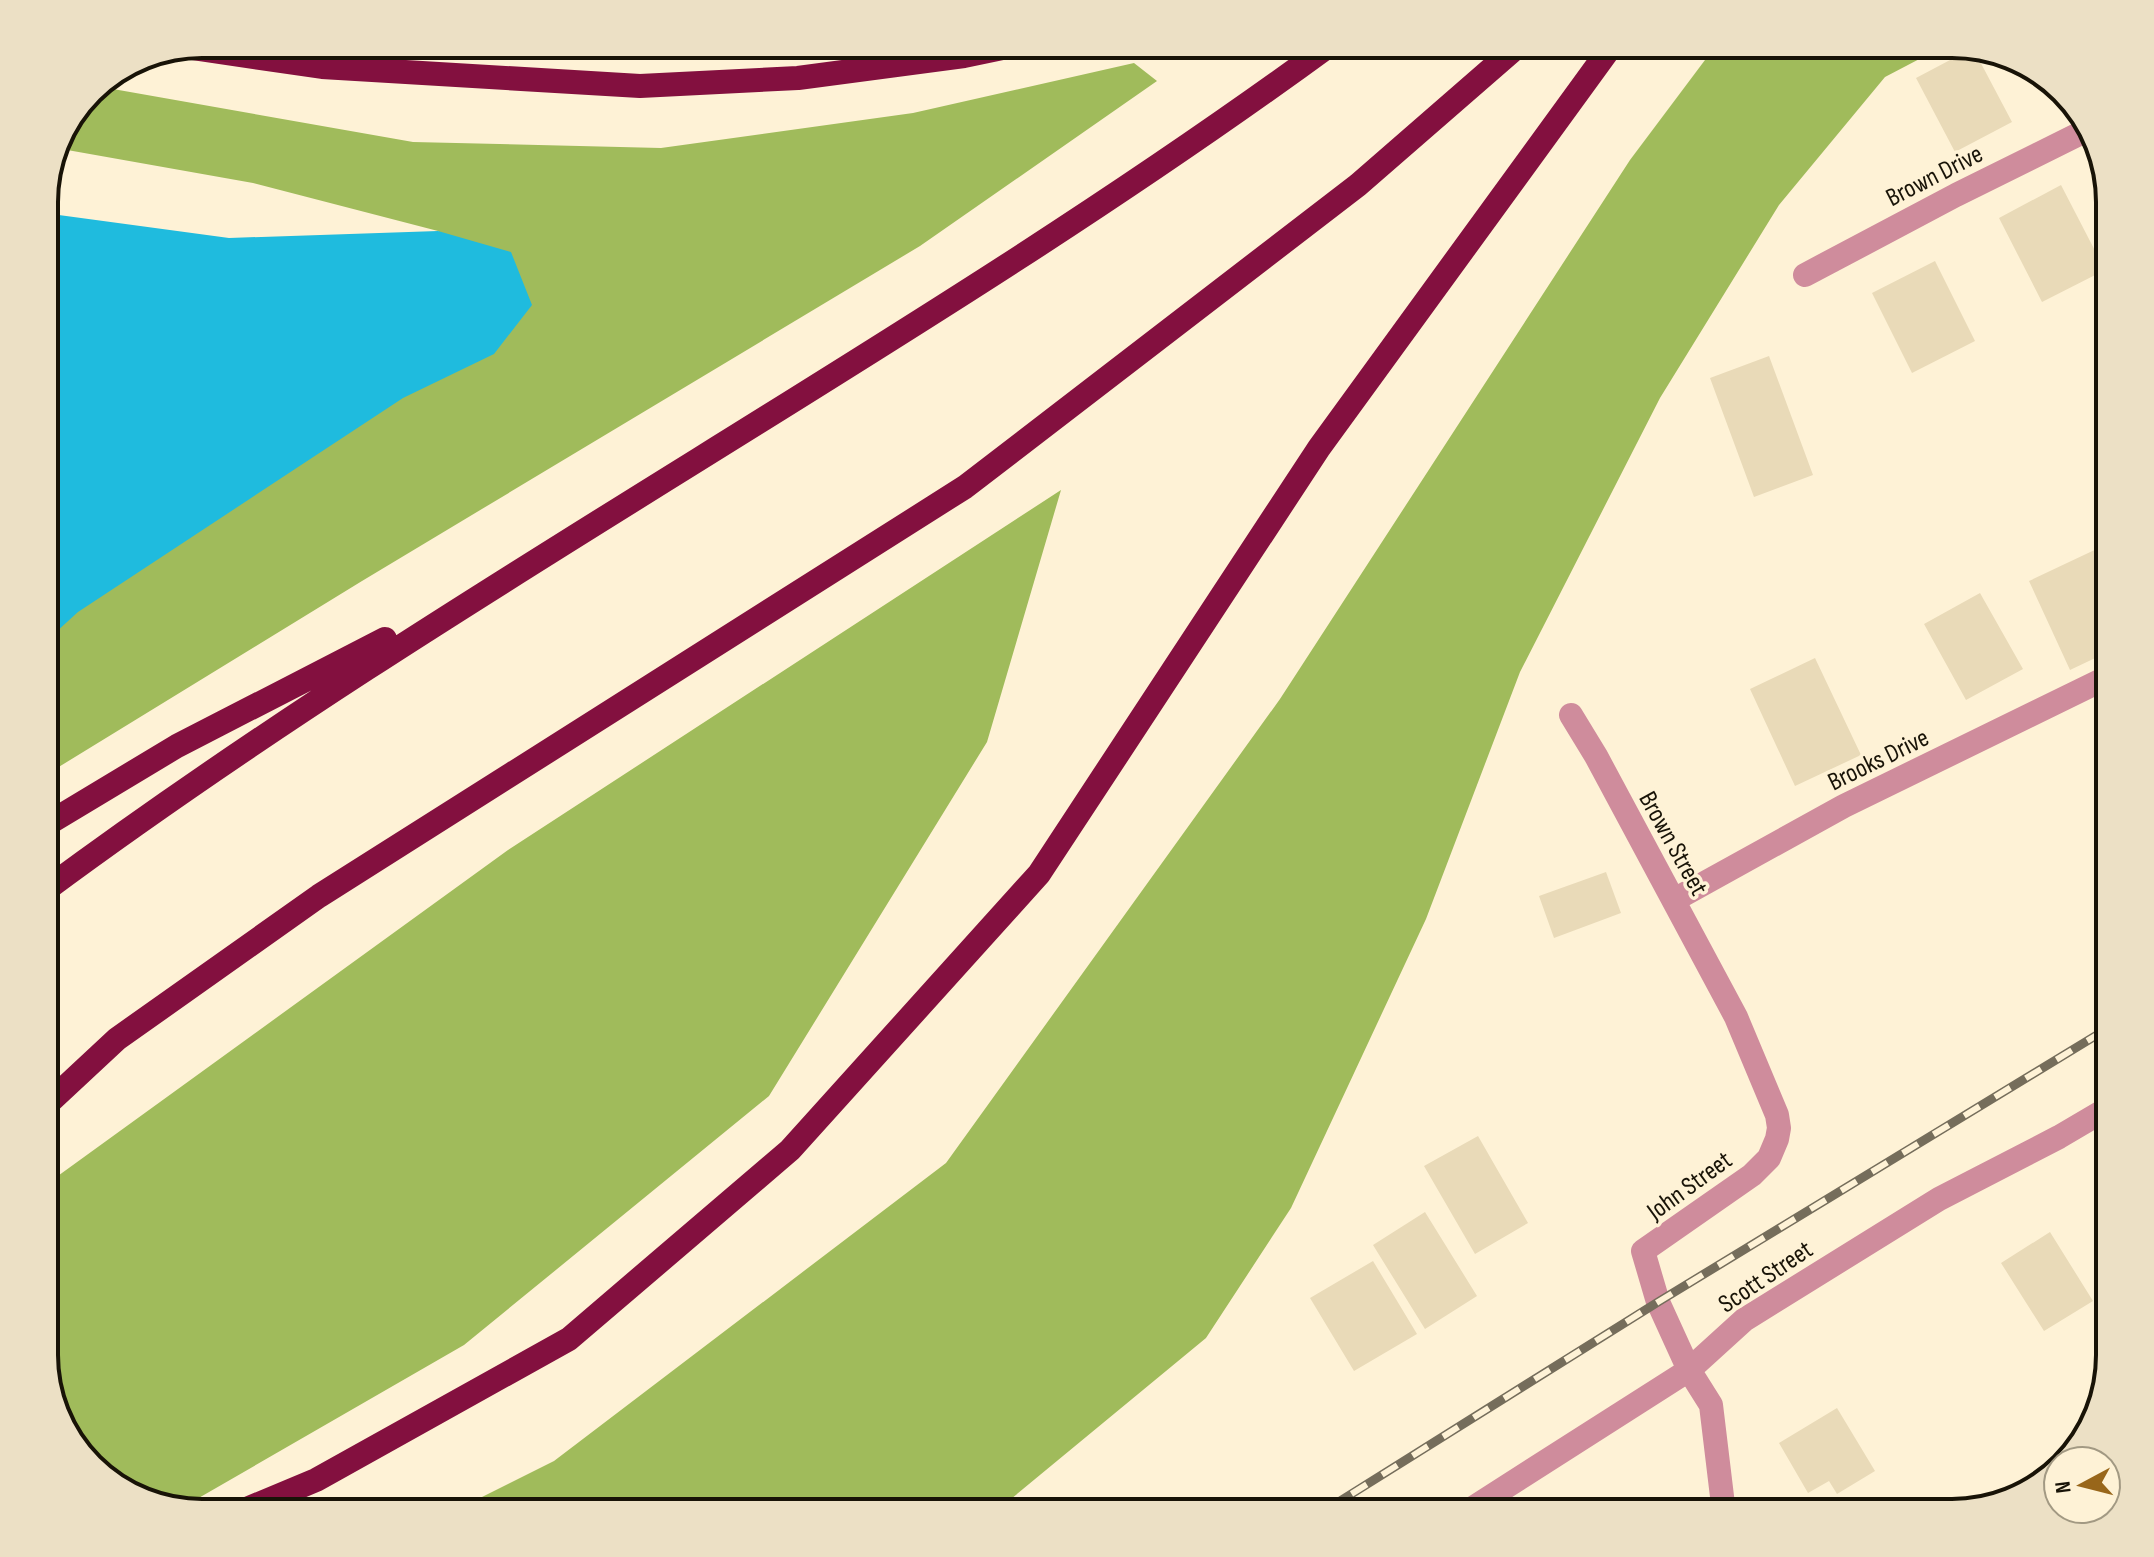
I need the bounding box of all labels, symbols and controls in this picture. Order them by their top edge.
street label: Brown Drive [1881,139,1988,214]
street label: Brooks Drive [1823,723,1934,798]
street label: Brown Street [1631,786,1714,901]
street label: John Street [1641,1145,1738,1228]
street label: Scott Street [1713,1234,1819,1320]
north arrow [2042,1445,2122,1525]
text: N [2050,1480,2078,1495]

